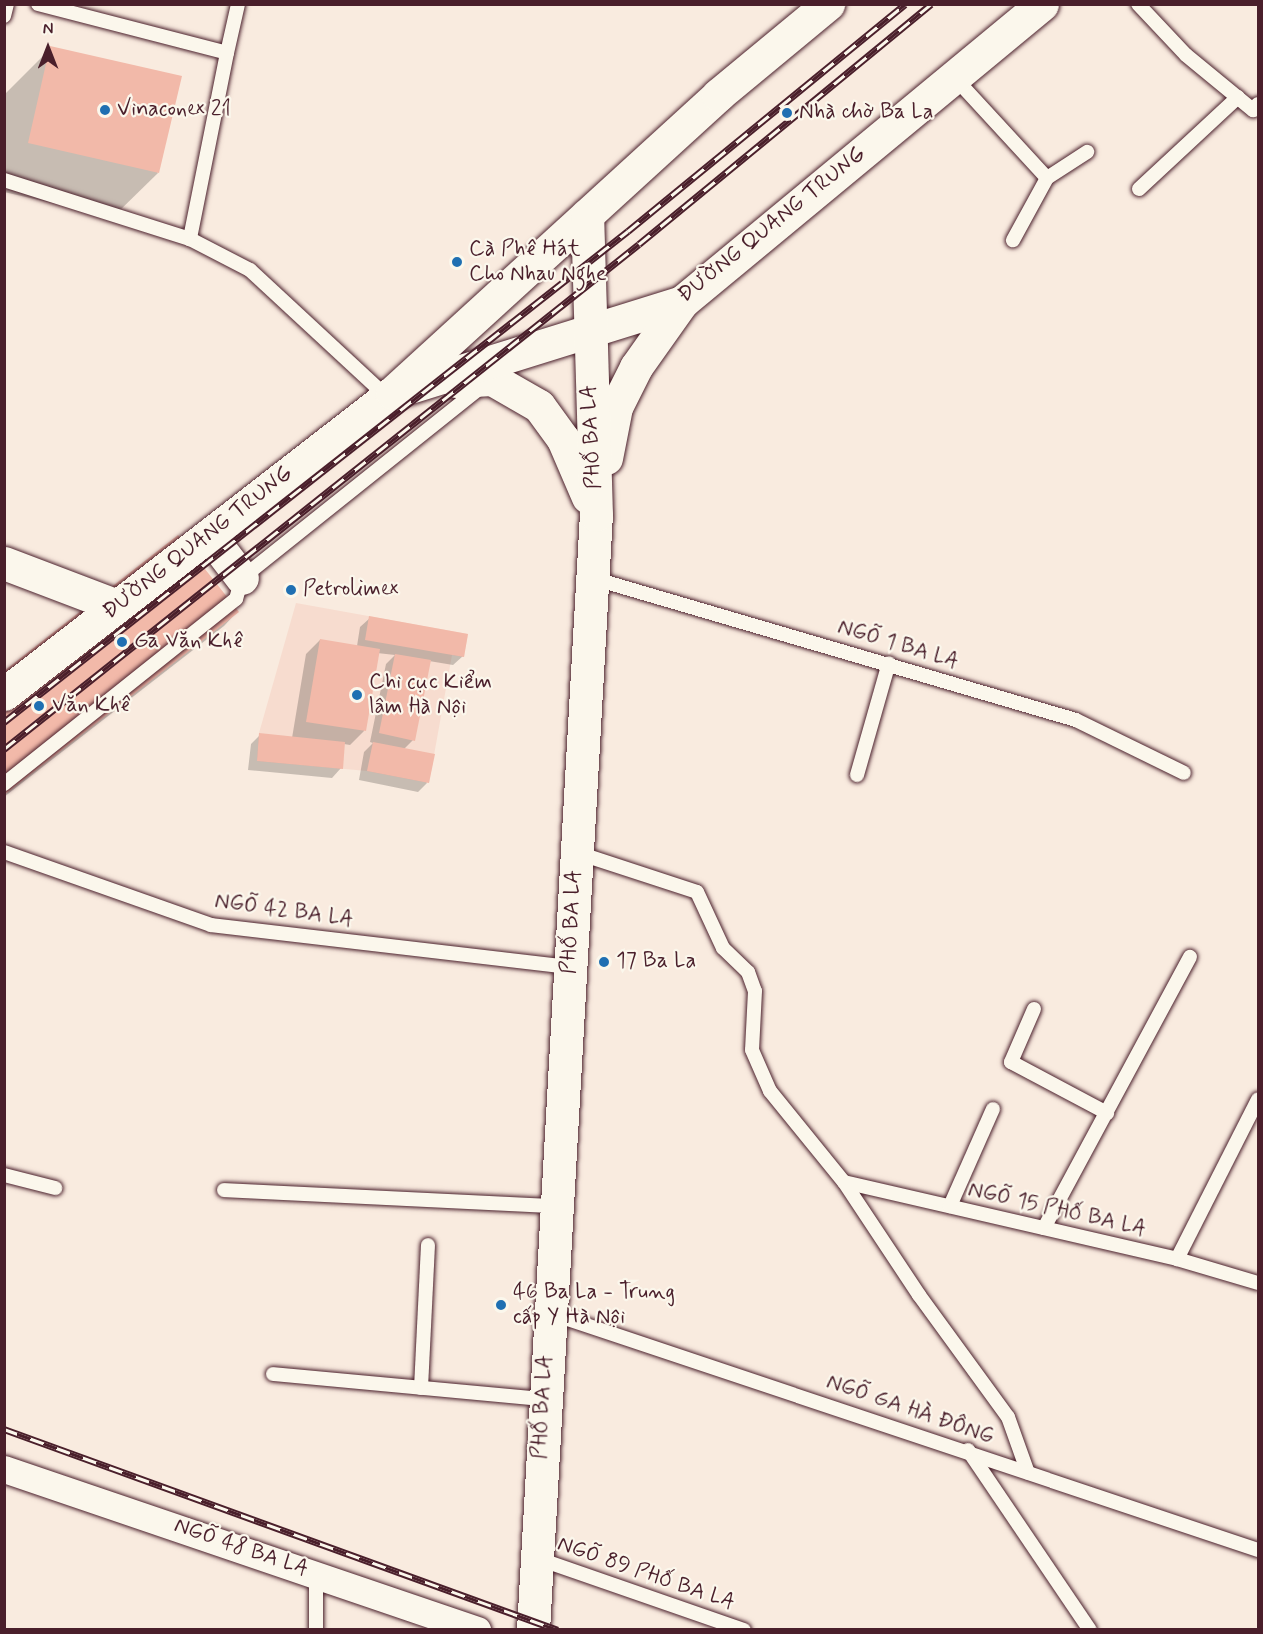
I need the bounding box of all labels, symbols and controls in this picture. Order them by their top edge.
north arrow [18,18,78,78]
text: N [43,19,53,40]
place label: Vinaconex 21 [117,97,231,123]
place label: Nhà chờ Ba La [799,100,936,126]
marker: Vinaconex 21 [98,103,112,117]
marker: Nhà chờ Ba La [780,106,794,120]
street label: ĐƯỜNG QUANG TRUNG [675,143,869,307]
place label: Cà Phê Hát Cho Nhau Nghe [469,236,607,288]
marker: Cà Phê Hát Cho Nhau Nghe [450,255,464,269]
street label: PHỐ BA LA [576,383,608,491]
street label: ĐƯỜNG QUANG TRUNG [100,462,296,624]
place label: Petrolimex [303,577,399,603]
marker: Petrolimex [284,583,298,597]
street label: NGÕ 1 BA LA [833,614,963,676]
place label: Ga Văn Khê [134,629,246,655]
marker: Ga Văn Khê [115,635,129,649]
place label: Chi cục Kiểm lâm Hà Nội [369,669,493,720]
marker: Chi cục Kiểm lâm Hà Nội [350,688,364,702]
place label: Văn Khê [52,693,133,719]
marker: Văn Khê [30,697,48,715]
street label: PHỐ BA LA [556,868,588,976]
street label: NGÕ 42 BA LA [212,888,356,934]
place label: 17 Ba La [616,949,699,975]
marker: 17 Ba La [597,955,611,969]
street label: NGÕ 15 PHỐ BA LA [964,1176,1150,1244]
place label: 46 Ba La - Trung cấp Y Hà Nội [513,1279,678,1330]
marker: 46 Ba La - Trung cấp Y Hà Nội [494,1298,508,1312]
street label: PHỐ BA LA [527,1353,559,1461]
street label: NGÕ GA HÀ ĐÔNG [822,1369,998,1451]
street label: NGÕ 48 BA LA [169,1512,313,1584]
street label: NGÕ 89 PHỐ BA LA [553,1531,739,1617]

